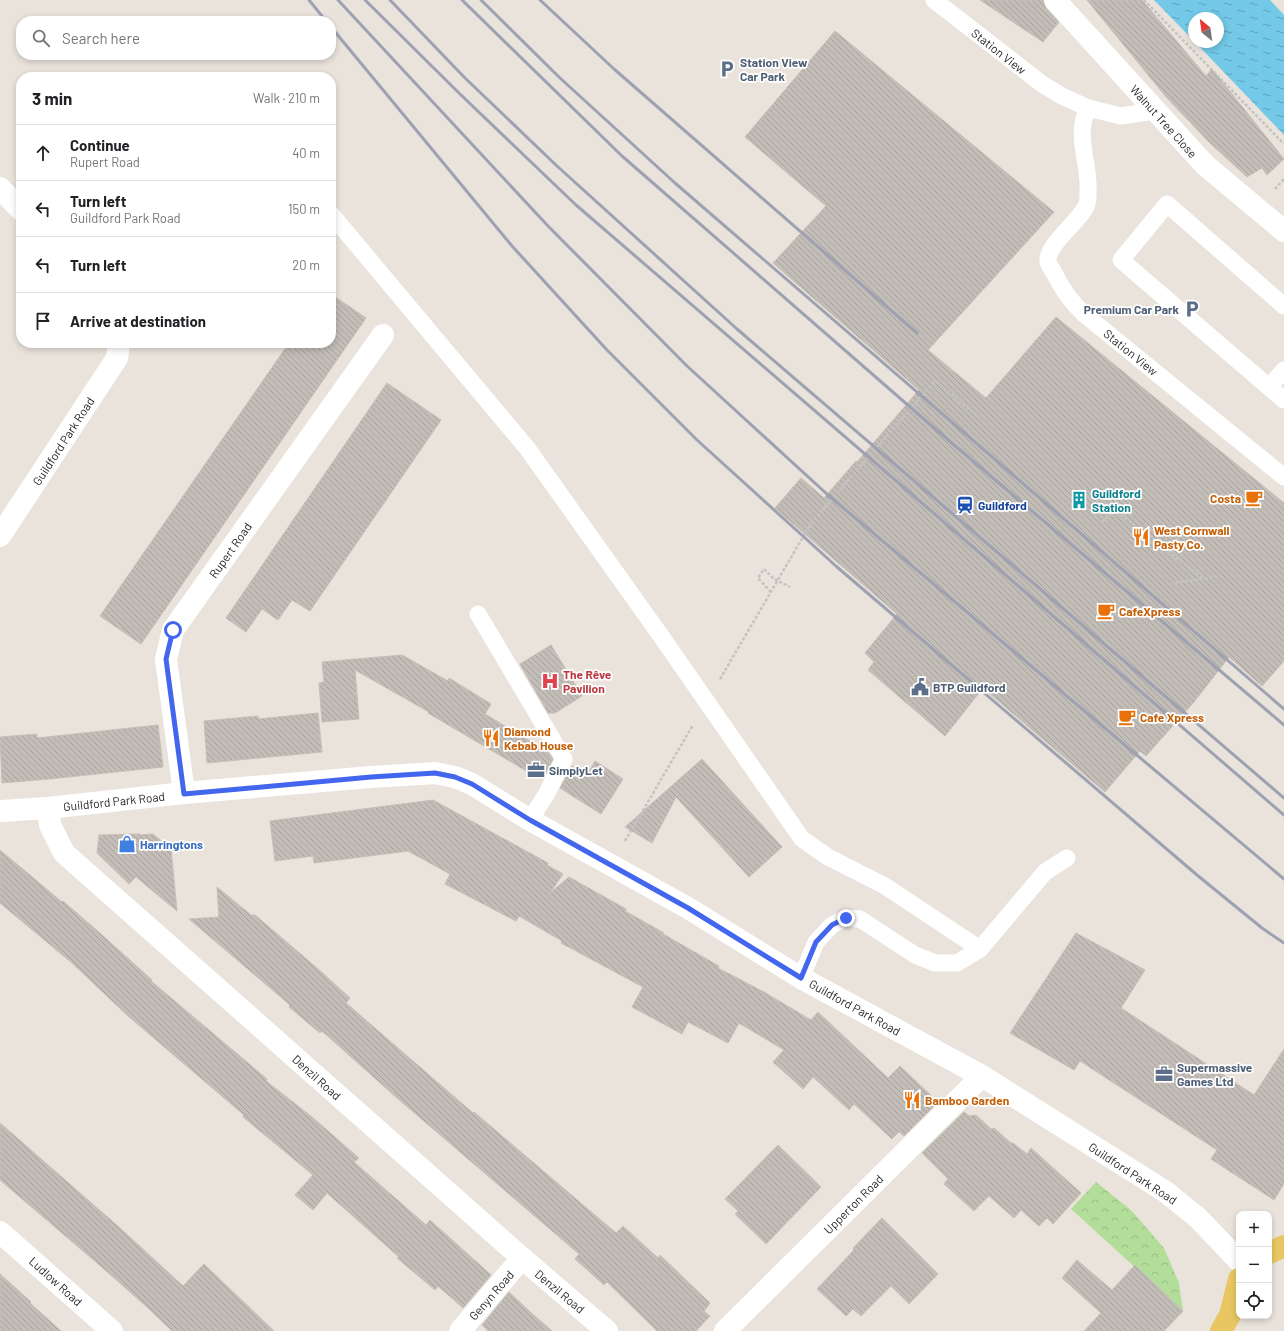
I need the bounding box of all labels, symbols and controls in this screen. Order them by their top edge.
north arrow [1188,12,1224,48]
search box [16,16,336,60]
street label: Station View [969,25,1029,77]
icon: search [30,27,52,49]
text: Search here [62,29,140,47]
place label: Station View Car Park [740,55,808,83]
parking icon: Station View Car Park [717,59,737,79]
street label: Walnut Tree Close [1128,82,1200,160]
text: 3 min [32,88,72,108]
text: Walk · 210 m [253,90,320,106]
text: Continue [70,136,130,154]
icon: ahead [32,142,54,164]
text: 40 m [292,145,320,161]
text: Rupert Road [70,154,140,170]
text: Turn left [70,192,126,210]
icon: left [32,198,54,220]
text: 150 m [288,201,320,217]
text: Guildford Park Road [70,210,181,226]
icon: left [32,254,54,276]
text: Turn left [70,256,126,274]
text: 20 m [292,257,320,273]
parking icon: Premium Car Park [1182,299,1202,319]
place label: Premium Car Park [1084,302,1180,316]
icon: arrive [32,310,54,332]
text: Arrive at destination [70,312,206,330]
street label: Station View [1101,326,1161,378]
street label: Guildford Park Road [29,394,97,488]
place label: Guildford Station [1092,486,1141,514]
cafe icon: Costa [1244,488,1264,508]
building icon: Guildford Station [1069,490,1089,510]
place label: Costa [1210,491,1241,505]
station icon: Guildford [955,495,975,515]
place label: Guildford [978,498,1027,512]
street label: Rupert Road [206,520,254,580]
place label: West Cornwall Pasty Co. [1154,523,1229,551]
restaurant icon: West Cornwall Pasty Co. [1131,527,1151,547]
cafe icon: CafeXpress [1096,601,1116,621]
place label: CafeXpress [1119,604,1181,618]
route start [164,621,182,639]
place label: The Rêve Pavilion [563,667,612,695]
hospital icon: The Rêve Pavilion [540,671,560,691]
public building icon: BTP Guildford [910,677,930,697]
place label: BTP Guildford [933,680,1006,694]
cafe icon: Cafe Xpress [1117,707,1137,727]
place label: Cafe Xpress [1140,710,1204,724]
place label: Diamond Kebab House [504,724,574,752]
restaurant icon: Diamond Kebab House [481,728,501,748]
office icon: SimplyLet [526,760,546,780]
place label: SimplyLet [549,763,603,777]
street label: Guildford Park Road [62,789,166,813]
shop icon: Harringtons [117,834,137,854]
place label: Harringtons [140,837,203,851]
route end [837,909,855,927]
street label: Guildford Park Road [807,976,903,1038]
street label: Denzil Road [290,1052,344,1102]
place label: Supermassive Games Ltd [1177,1060,1253,1088]
office icon: Supermassive Games Ltd [1154,1064,1174,1084]
restaurant icon: Bamboo Garden [902,1090,922,1110]
place label: Bamboo Garden [925,1093,1009,1107]
street label: Guildford Park Road [1086,1139,1180,1207]
street label: Upperton Road [820,1171,886,1237]
map controls [1236,1211,1272,1319]
button: + [1236,1211,1272,1247]
button: − [1236,1247,1272,1283]
street label: Ludlow Road [27,1254,85,1308]
street label: Denzil Road [532,1266,588,1316]
street label: Genyn Road [466,1267,516,1323]
button: locate [1236,1283,1272,1319]

